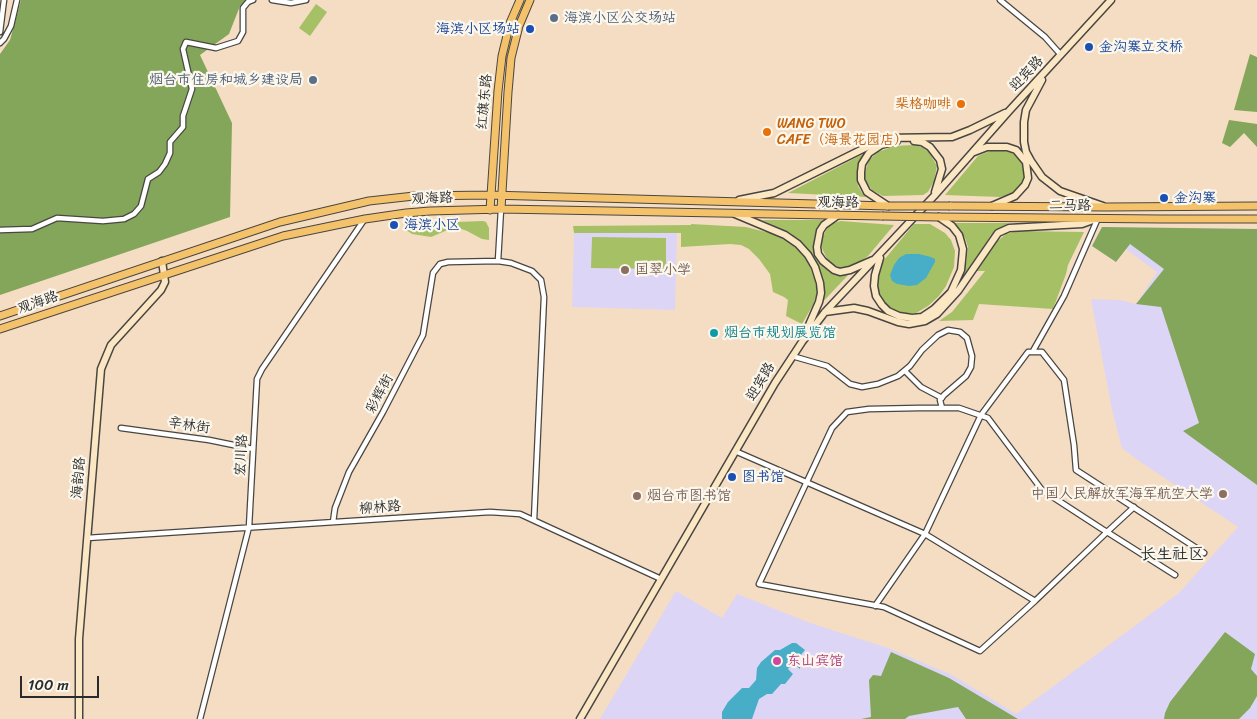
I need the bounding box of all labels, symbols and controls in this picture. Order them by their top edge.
place label: 海滨小区公交场站 [564,10,676,26]
marker: 海滨小区公交场站 [548,12,560,24]
place label: 海滨小区场站 [436,21,520,37]
marker: 海滨小区场站 [524,23,536,35]
place label: 金沟寨立交桥 [1099,39,1183,55]
marker: 金沟寨立交桥 [1083,41,1095,53]
street label: 迎宾路 [1007,53,1047,95]
place label: 烟台市住房和城乡建设局 [149,72,303,88]
street label: 红旗东路 [474,73,496,131]
marker: 烟台市住房和城乡建设局 [307,74,319,86]
place label: 棐格咖啡 [895,96,951,112]
marker: 棐格咖啡 [955,98,967,110]
place label: WANG TWO CAFE（海景花园店） [777,116,908,148]
marker: WANG TWO CAFE（海景花园店） [761,126,773,138]
street label: 观海路 [411,190,453,208]
place label: 金沟寨 [1174,190,1216,206]
marker: 金沟寨 [1158,192,1170,204]
street label: 观海路 [817,194,859,212]
street label: 二马路 [1049,197,1091,215]
place label: 海滨小区 [404,217,460,233]
marker: 海滨小区 [388,219,400,231]
place label: 国翠小学 [635,262,691,278]
marker: 国翠小学 [619,264,631,276]
street label: 观海路 [15,288,61,318]
place label: 烟台市规划展览馆 [724,325,836,341]
marker: 烟台市规划展览馆 [708,327,720,339]
street label: 迎宾路 [743,360,779,404]
street label: 彩辉街 [363,372,397,416]
street label: 辛林街 [167,415,211,437]
street label: 宏川路 [233,434,251,476]
street label: 海韵路 [69,456,89,500]
place label: 图书馆 [742,469,784,485]
marker: 图书馆 [726,471,738,483]
place label: 中国人民解放军海军航空大学 [1031,486,1213,502]
place label: 烟台市图书馆 [647,488,731,504]
marker: 中国人民解放军海军航空大学 [1217,488,1229,500]
marker: 烟台市图书馆 [631,490,643,502]
street label: 柳林路 [358,498,402,518]
district label: 长生社区 [1140,545,1204,565]
place label: 东山宾馆 [787,653,843,669]
marker: 东山宾馆 [771,655,783,667]
scale bar [22,666,101,698]
text: 100 m [28,672,69,698]

